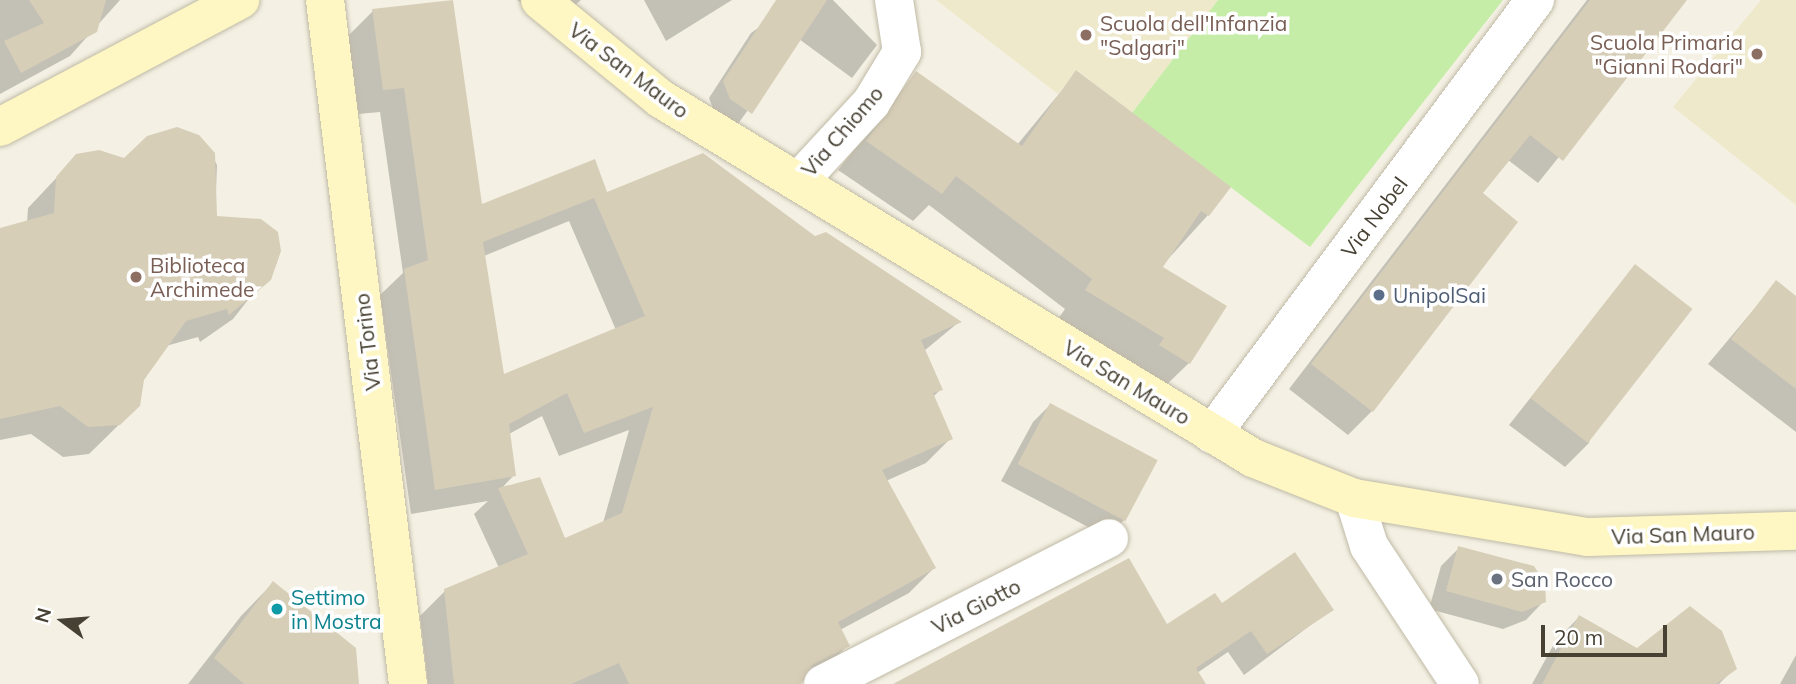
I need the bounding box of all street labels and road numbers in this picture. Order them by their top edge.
street label: Via San Mauro [564,17,694,123]
street label: Via Chiomo [796,81,888,181]
street label: Via Nobel [1336,172,1412,262]
street label: Via Torino [349,292,385,392]
street label: Via San Mauro [1059,334,1195,430]
street label: Via San Mauro [1611,519,1755,549]
street label: Via Giotto [927,573,1025,639]

